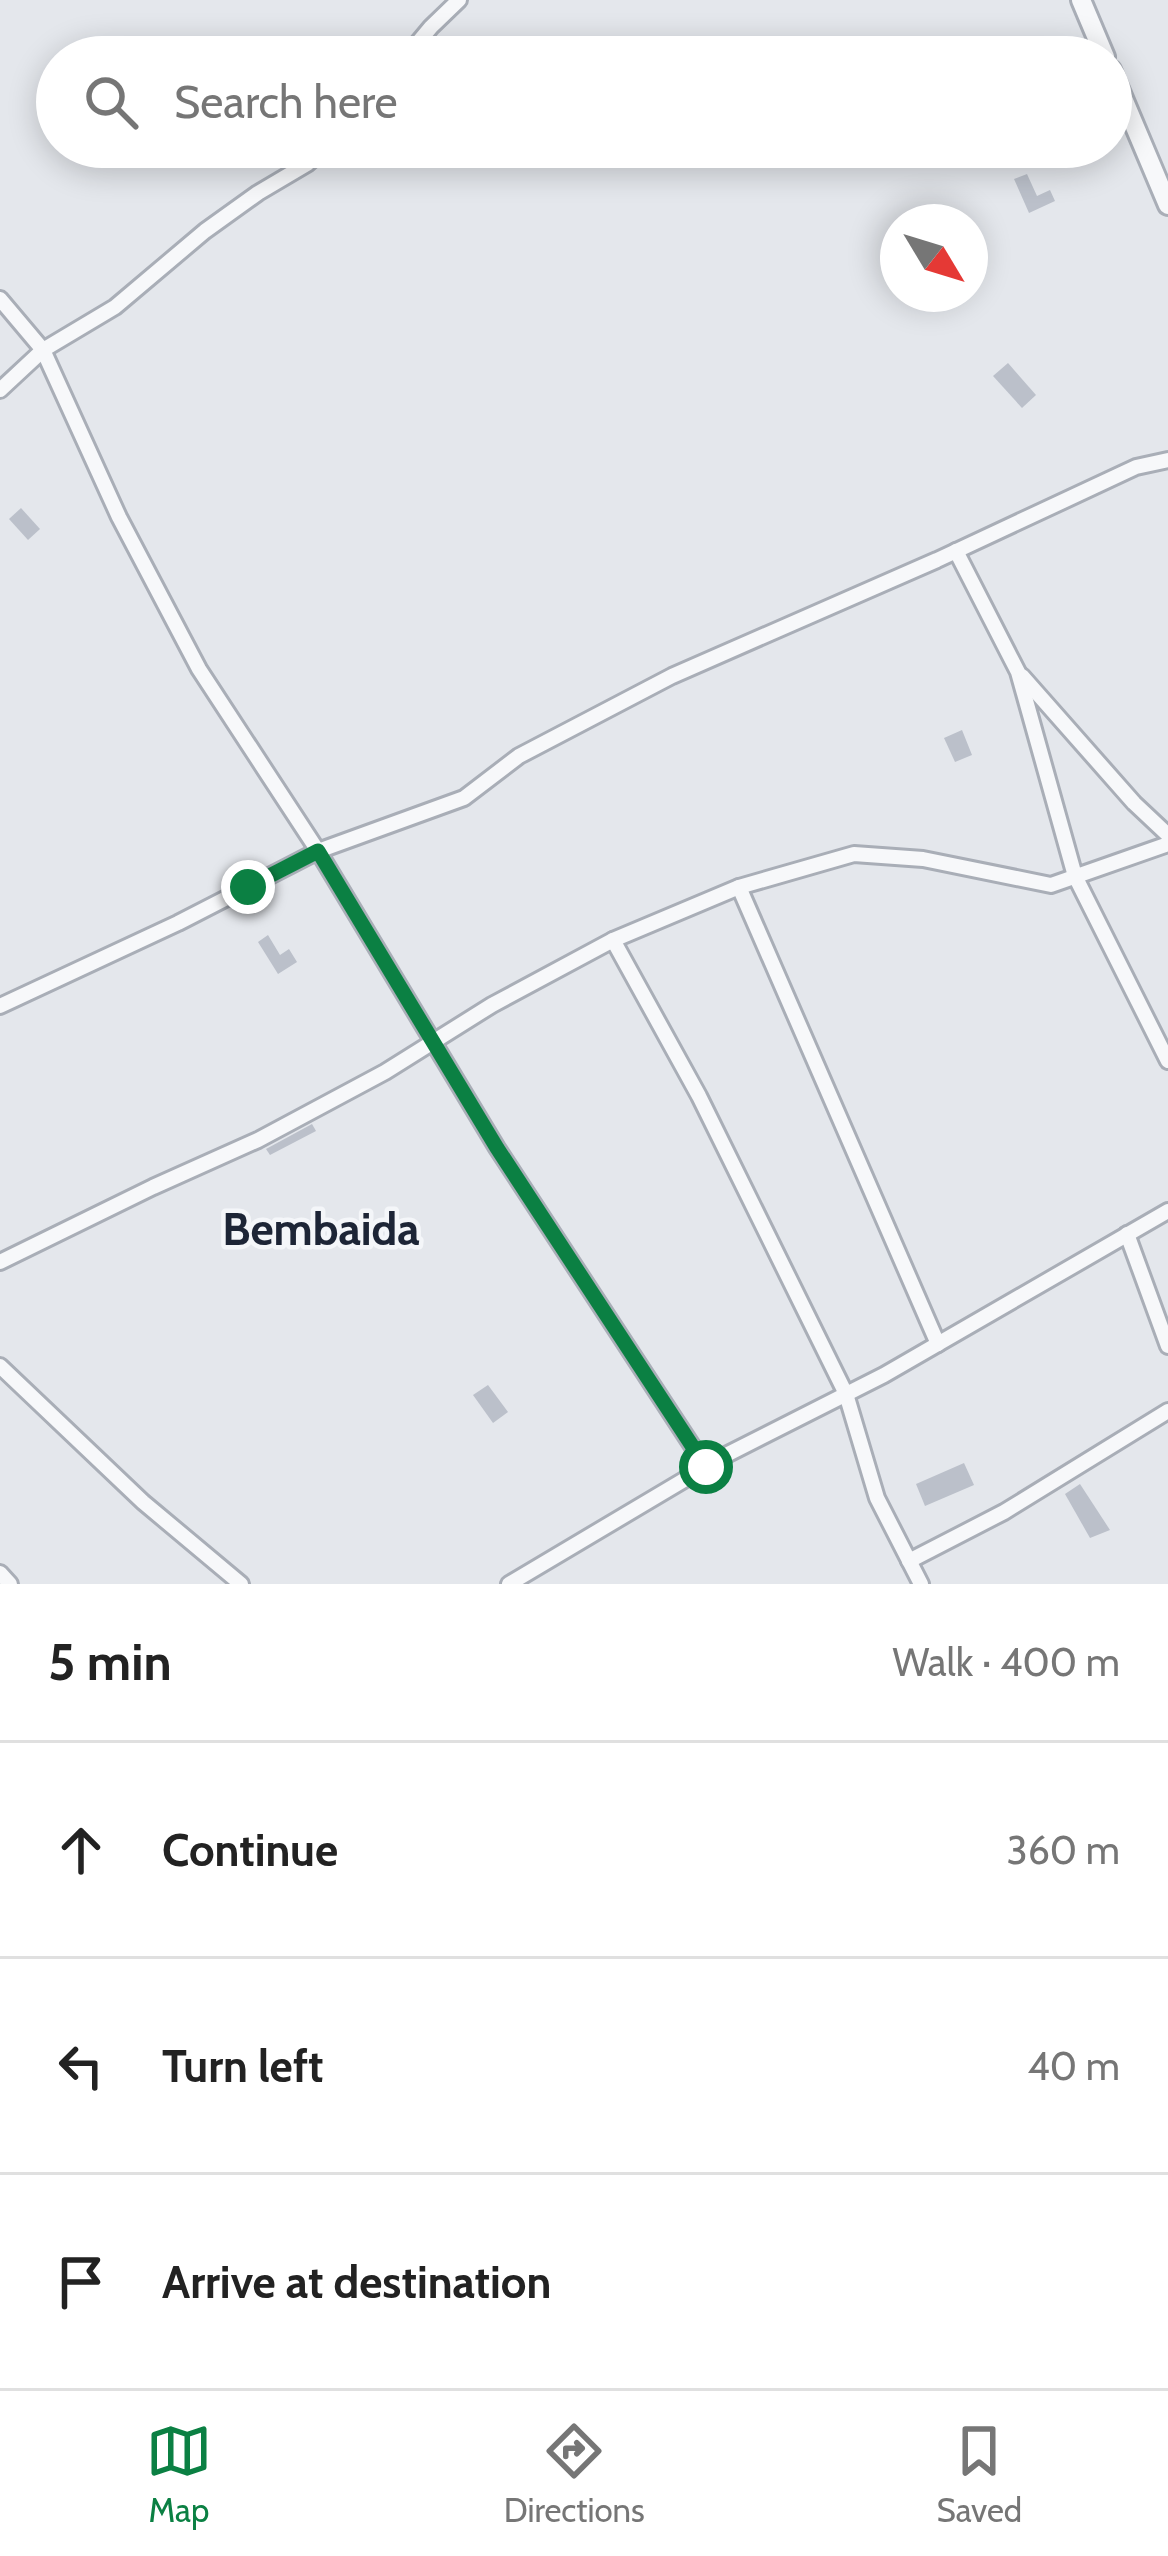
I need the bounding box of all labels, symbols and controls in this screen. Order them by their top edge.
search box [36,36,1132,168]
icon: search [78,69,144,135]
text: Search here [174,75,398,129]
north arrow [880,204,988,312]
route end [221,860,275,914]
district label: Bembaida [222,1202,420,1256]
route start [679,1440,733,1494]
text: 5 min [48,1631,172,1693]
text: Walk · 400 m [892,1638,1120,1686]
icon: ahead [48,1817,114,1883]
text: Continue [162,1823,338,1877]
text: 360 m [1007,1826,1120,1874]
icon: left [48,2033,114,2099]
text: Turn left [162,2039,324,2093]
text: 40 m [1027,2042,1120,2090]
icon: arrive [48,2249,114,2315]
text: Arrive at destination [162,2255,551,2309]
tab: Map [146,2418,212,2530]
tab: Directions [504,2418,645,2530]
tab: Saved [936,2418,1022,2530]

